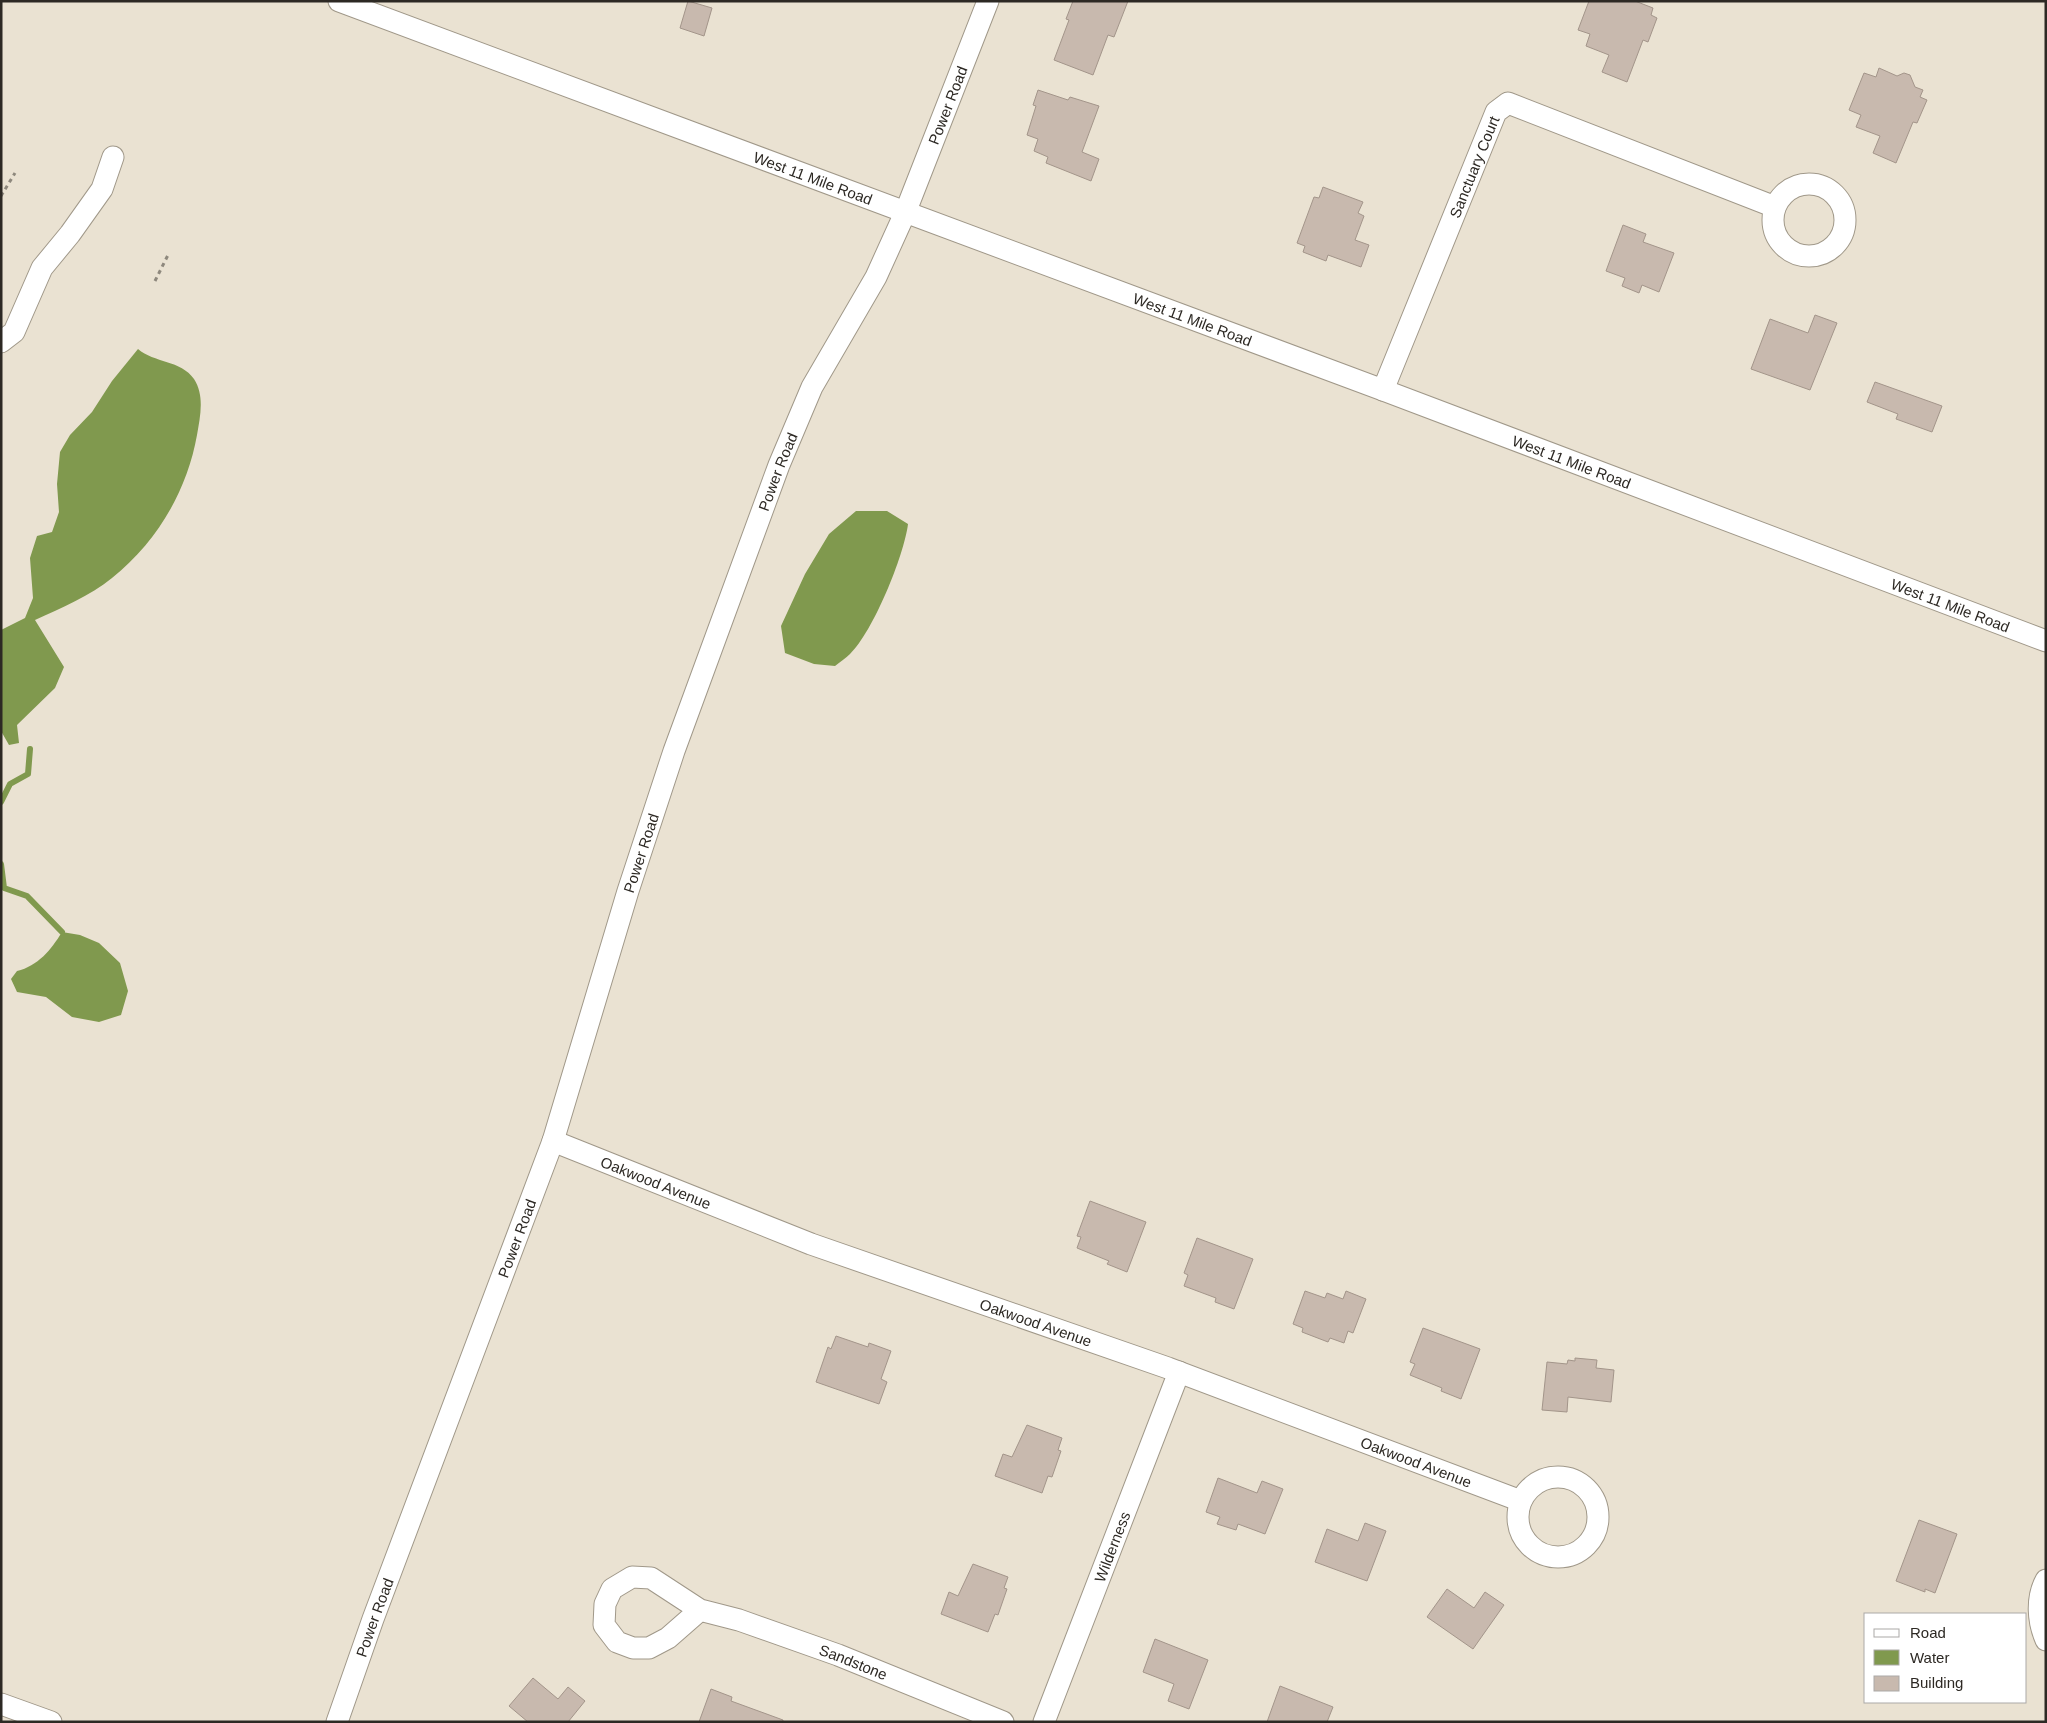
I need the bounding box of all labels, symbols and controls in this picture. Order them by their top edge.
street label: Power Road [924,64,970,147]
street label: Sanctuary Court [1445,113,1502,220]
street label: West 11 Mile Road [751,148,875,208]
street label: West 11 Mile Road [1131,289,1254,349]
street label: Power Road [754,430,800,513]
street label: West 11 Mile Road [1510,431,1633,492]
street label: West 11 Mile Road [1889,575,2012,635]
street label: Power Road [620,811,661,895]
street label: Oakwood Avenue [598,1153,714,1212]
street label: Power Road [494,1197,539,1280]
street label: Oakwood Avenue [978,1295,1094,1349]
street label: Oakwood Avenue [1358,1433,1474,1490]
street label: Wilderness [1090,1509,1133,1584]
street label: Power Road [352,1576,396,1659]
legend [1864,1613,2027,1703]
text: Road [1910,1624,1946,1641]
street label: Sandstone [817,1641,890,1683]
text: Water [1910,1649,1949,1666]
text: Building [1910,1674,1963,1691]

